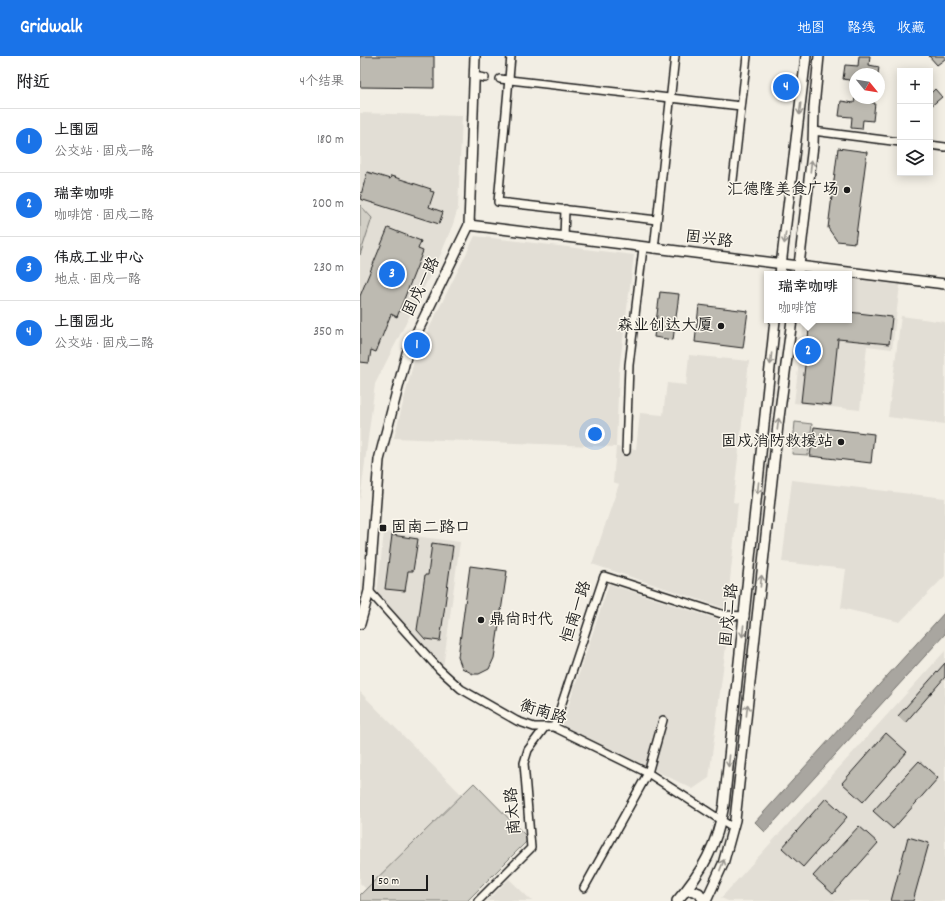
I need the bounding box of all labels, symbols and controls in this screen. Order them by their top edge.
text: Gridwalk [20,15,83,42]
text: 地图 [797,19,825,39]
text: 路线 [847,19,875,39]
text: 收藏 [897,19,925,39]
north arrow [849,68,885,104]
map controls [897,68,933,176]
button: + [897,68,933,104]
text: 附近 [16,72,50,96]
pin: 4 [773,72,799,102]
text: 4个结果 [300,73,344,92]
one-way arrow [796,102,803,115]
button: − [897,104,933,140]
text: 上围园 [54,120,99,142]
text: 1 [28,131,30,150]
text: 180 m [317,131,344,150]
button: layers [897,140,933,176]
text: 公交站 · 固戍一路 [54,143,154,162]
one-way arrow [807,160,814,173]
place label: 汇德隆美食广场 [727,179,839,202]
text: 瑞幸咖啡 [54,184,114,206]
marker: 汇德隆美食广场 [842,185,852,195]
text: 2 [26,195,32,214]
text: 200 m [312,195,344,214]
text: 咖啡馆 · 固戍二路 [54,207,154,226]
street label: 固兴路 [684,226,734,254]
one-way arrow [781,231,788,244]
text: 伟成工业中心 [54,248,144,270]
street label: 固戍一路 [398,253,446,321]
text: 3 [26,259,32,278]
text: 230 m [314,259,344,278]
pin: 3 [379,259,405,289]
text: 地点 · 固戍一路 [54,271,141,290]
popup [764,271,852,323]
text: 瑞幸咖啡 [778,277,838,299]
text: 咖啡馆 [778,300,817,319]
text: 上围园北 [54,312,114,334]
place label: 森业创达大厦 [617,315,713,338]
marker: 森业创达大厦 [716,321,726,331]
text: 4 [26,323,32,342]
text: 350 m [313,323,344,342]
pin: 1 [404,330,430,360]
text: 公交站 · 固戍二路 [54,335,154,354]
pin: 2 [795,336,821,366]
one-way arrow [767,352,775,365]
one-way arrow [774,418,782,431]
your location [585,424,605,444]
place label: 固戍消防救援站 [721,431,833,454]
marker: 固戍消防救援站 [836,437,846,447]
one-way arrow [754,481,762,494]
place label: 固南二路口 [391,517,471,540]
marker: 固南二路口 [378,523,388,533]
one-way arrow [757,575,765,588]
street label: 恒南一路 [556,578,598,646]
street label: 固戍二路 [715,582,745,648]
place label: 鼎尚时代 [489,609,553,632]
marker: 鼎尚时代 [476,615,486,625]
one-way arrow [740,624,747,637]
street label: 衡南路 [517,695,569,731]
one-way arrow [743,704,751,717]
one-way arrow [725,754,733,767]
street label: 南太路 [500,786,528,836]
one-way arrow [718,860,726,872]
scale bar [372,873,428,892]
text: 50 m [378,874,399,890]

